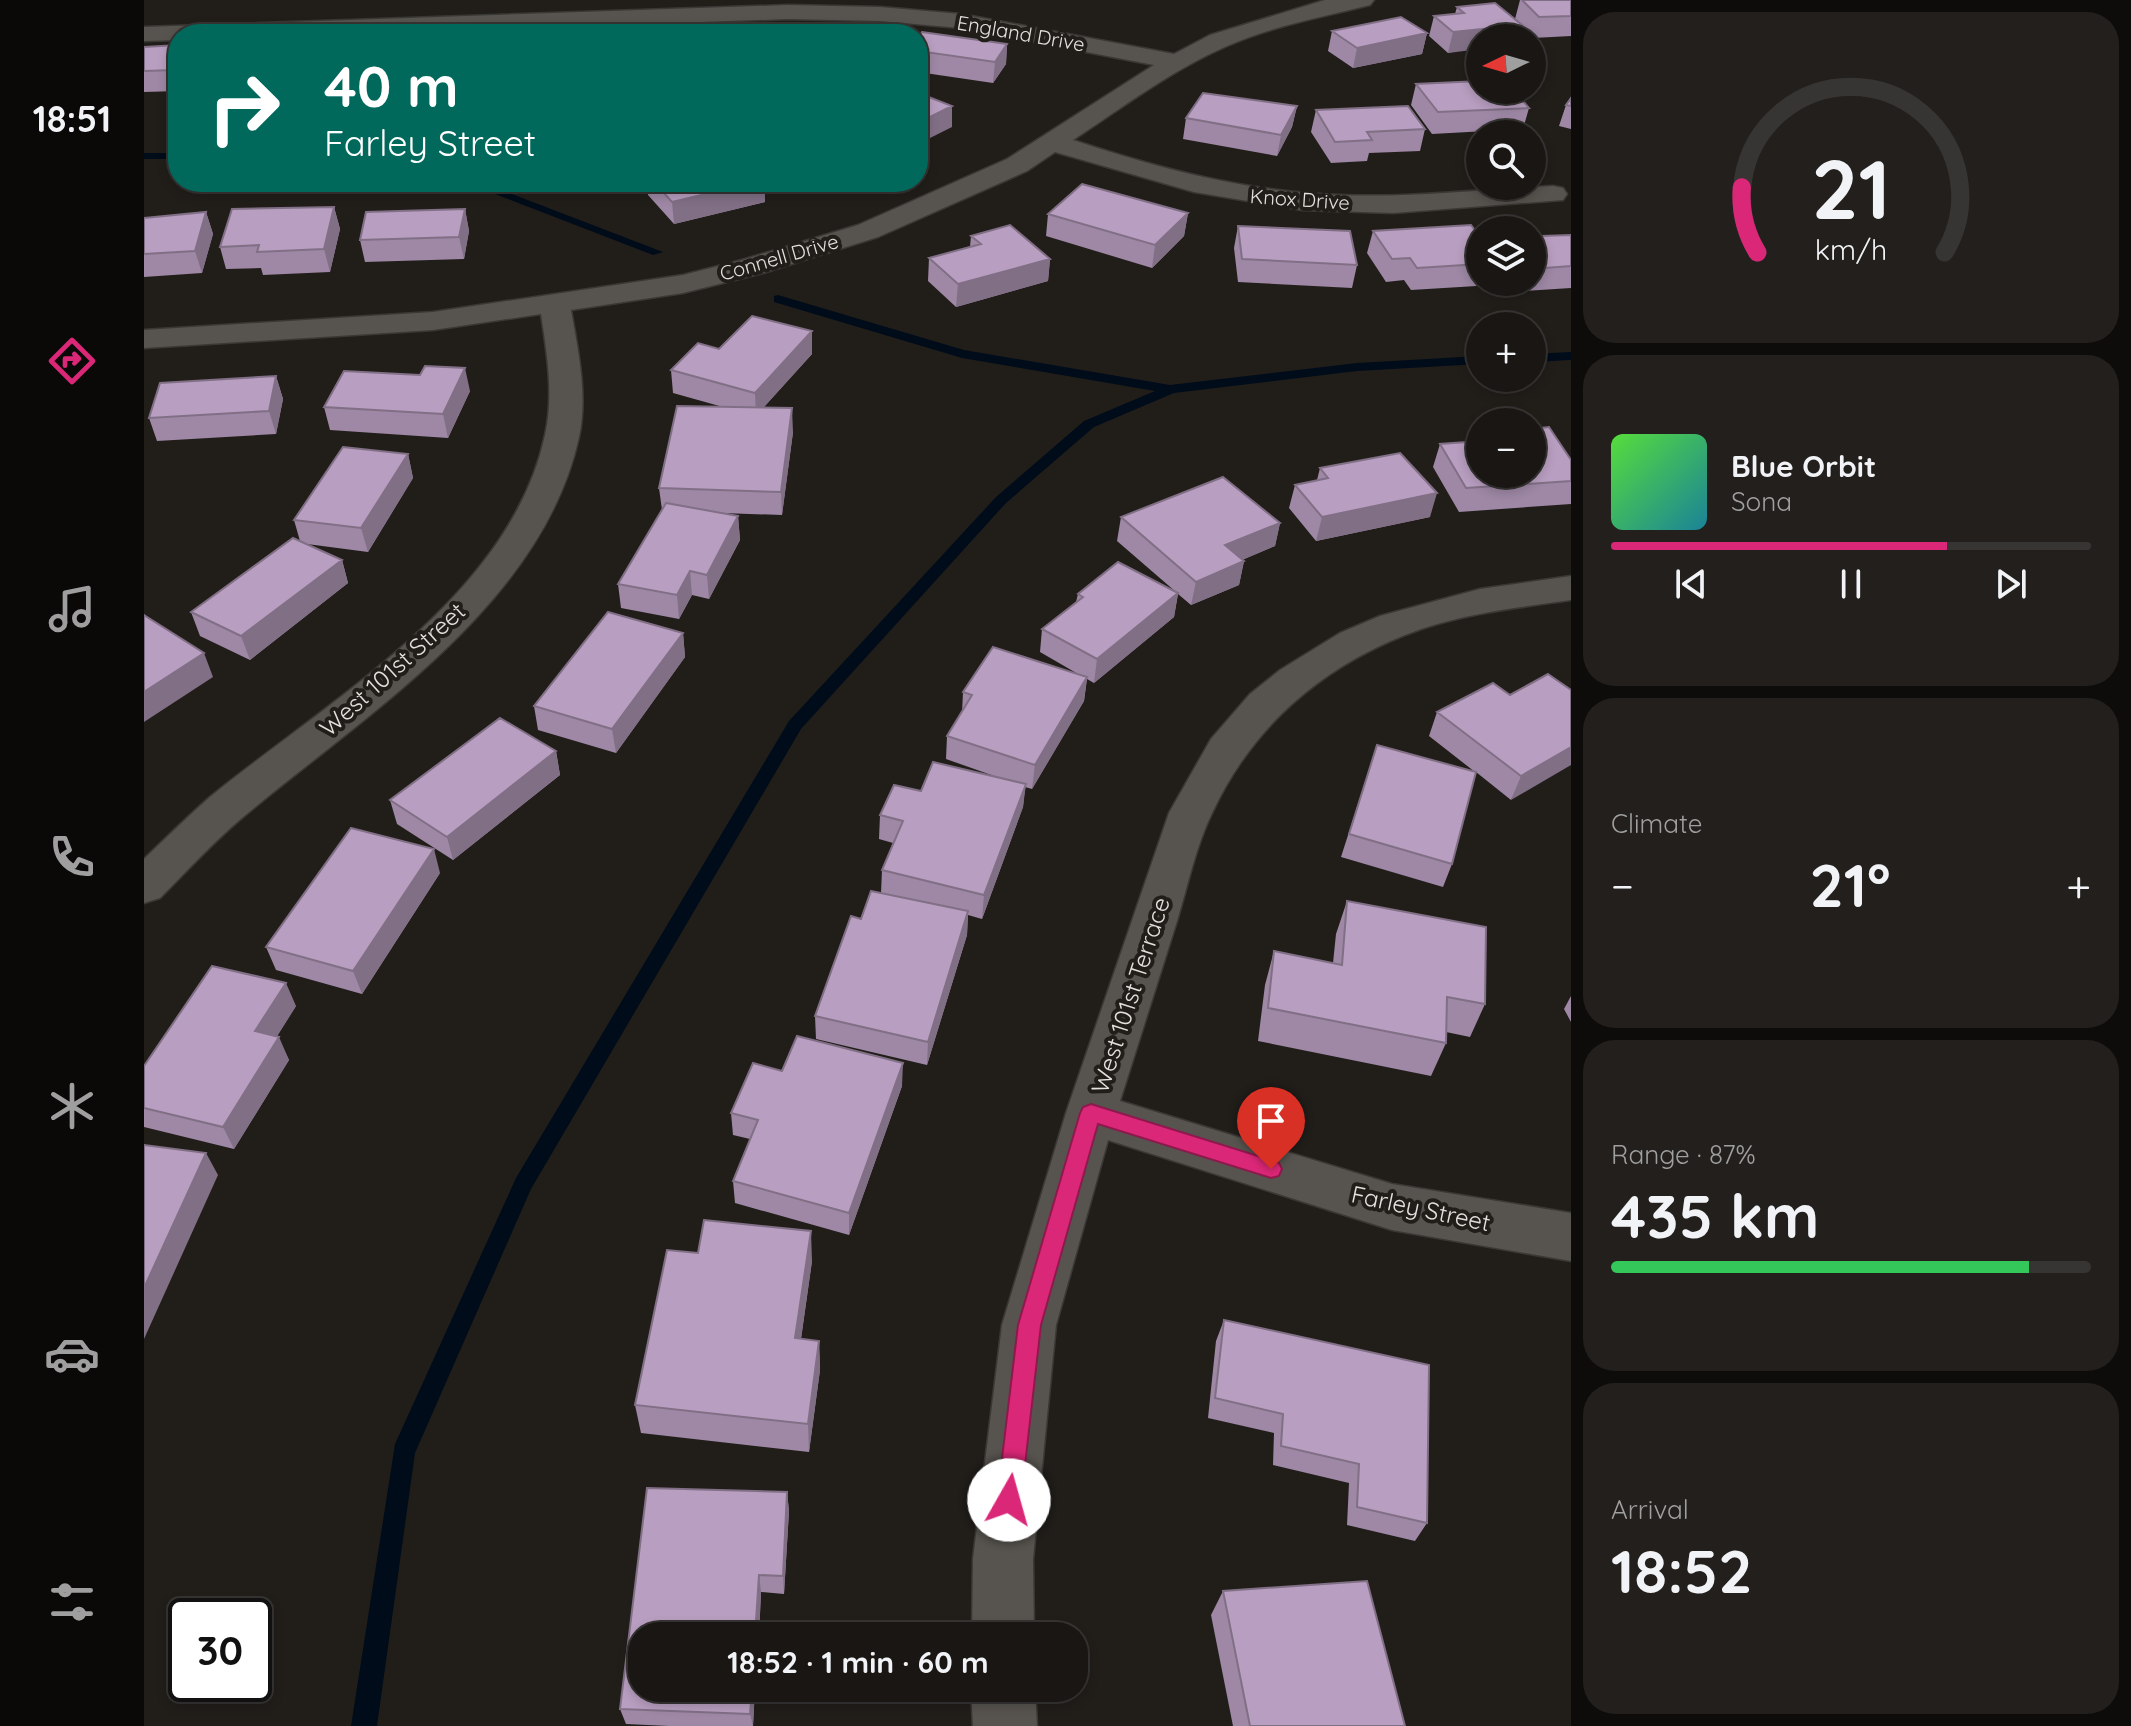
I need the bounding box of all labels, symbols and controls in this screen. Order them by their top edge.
street label: England Drive [955,9,1087,57]
north arrow [1466,24,1546,104]
map controls [1466,24,1546,488]
text: 40 m [324,51,459,121]
icon: right [192,56,296,160]
text: 18:51 [33,96,111,141]
text: Farley Street [324,120,536,165]
button: search [1466,120,1546,200]
text: 21 [1811,136,1891,240]
street label: Knox Drive [1249,183,1351,215]
button: layers [1466,216,1546,296]
street label: Connell Drive [717,228,841,286]
text: km/h [1815,232,1887,268]
button: + [1466,312,1546,392]
icon: directions [44,333,100,389]
button: − [1466,408,1546,488]
text: Blue Orbit [1731,447,1876,485]
text: Sona [1731,485,1792,518]
icon: previous [1669,562,1713,606]
icon: pause [1829,562,1873,606]
icon: next [1989,562,2033,606]
icon: music [44,581,100,637]
street label: West 101st Street [313,596,471,742]
text: Climate [1611,807,1702,840]
icon: phone [44,829,100,885]
text: 21° [1810,847,1891,922]
text: − [1611,858,1634,913]
text: + [2066,858,2091,913]
street label: West 101st Terrace [1084,893,1176,1097]
icon: climate [44,1078,100,1134]
pin [1237,1087,1305,1169]
icon: arrive [1249,1099,1293,1143]
text: Range · 87% [1611,1138,1756,1171]
text: 435 km [1611,1178,1819,1253]
street label: Farley Street [1349,1179,1493,1237]
icon: car [44,1326,100,1382]
position arrow [967,1458,1051,1542]
text: Arrival [1611,1493,1689,1526]
text: 18:52 [1611,1533,1752,1608]
icon: filters [44,1574,100,1630]
speed limit sign: 30 [168,1598,272,1702]
text: 18:52 · 1 min · 60 m [727,1643,989,1681]

